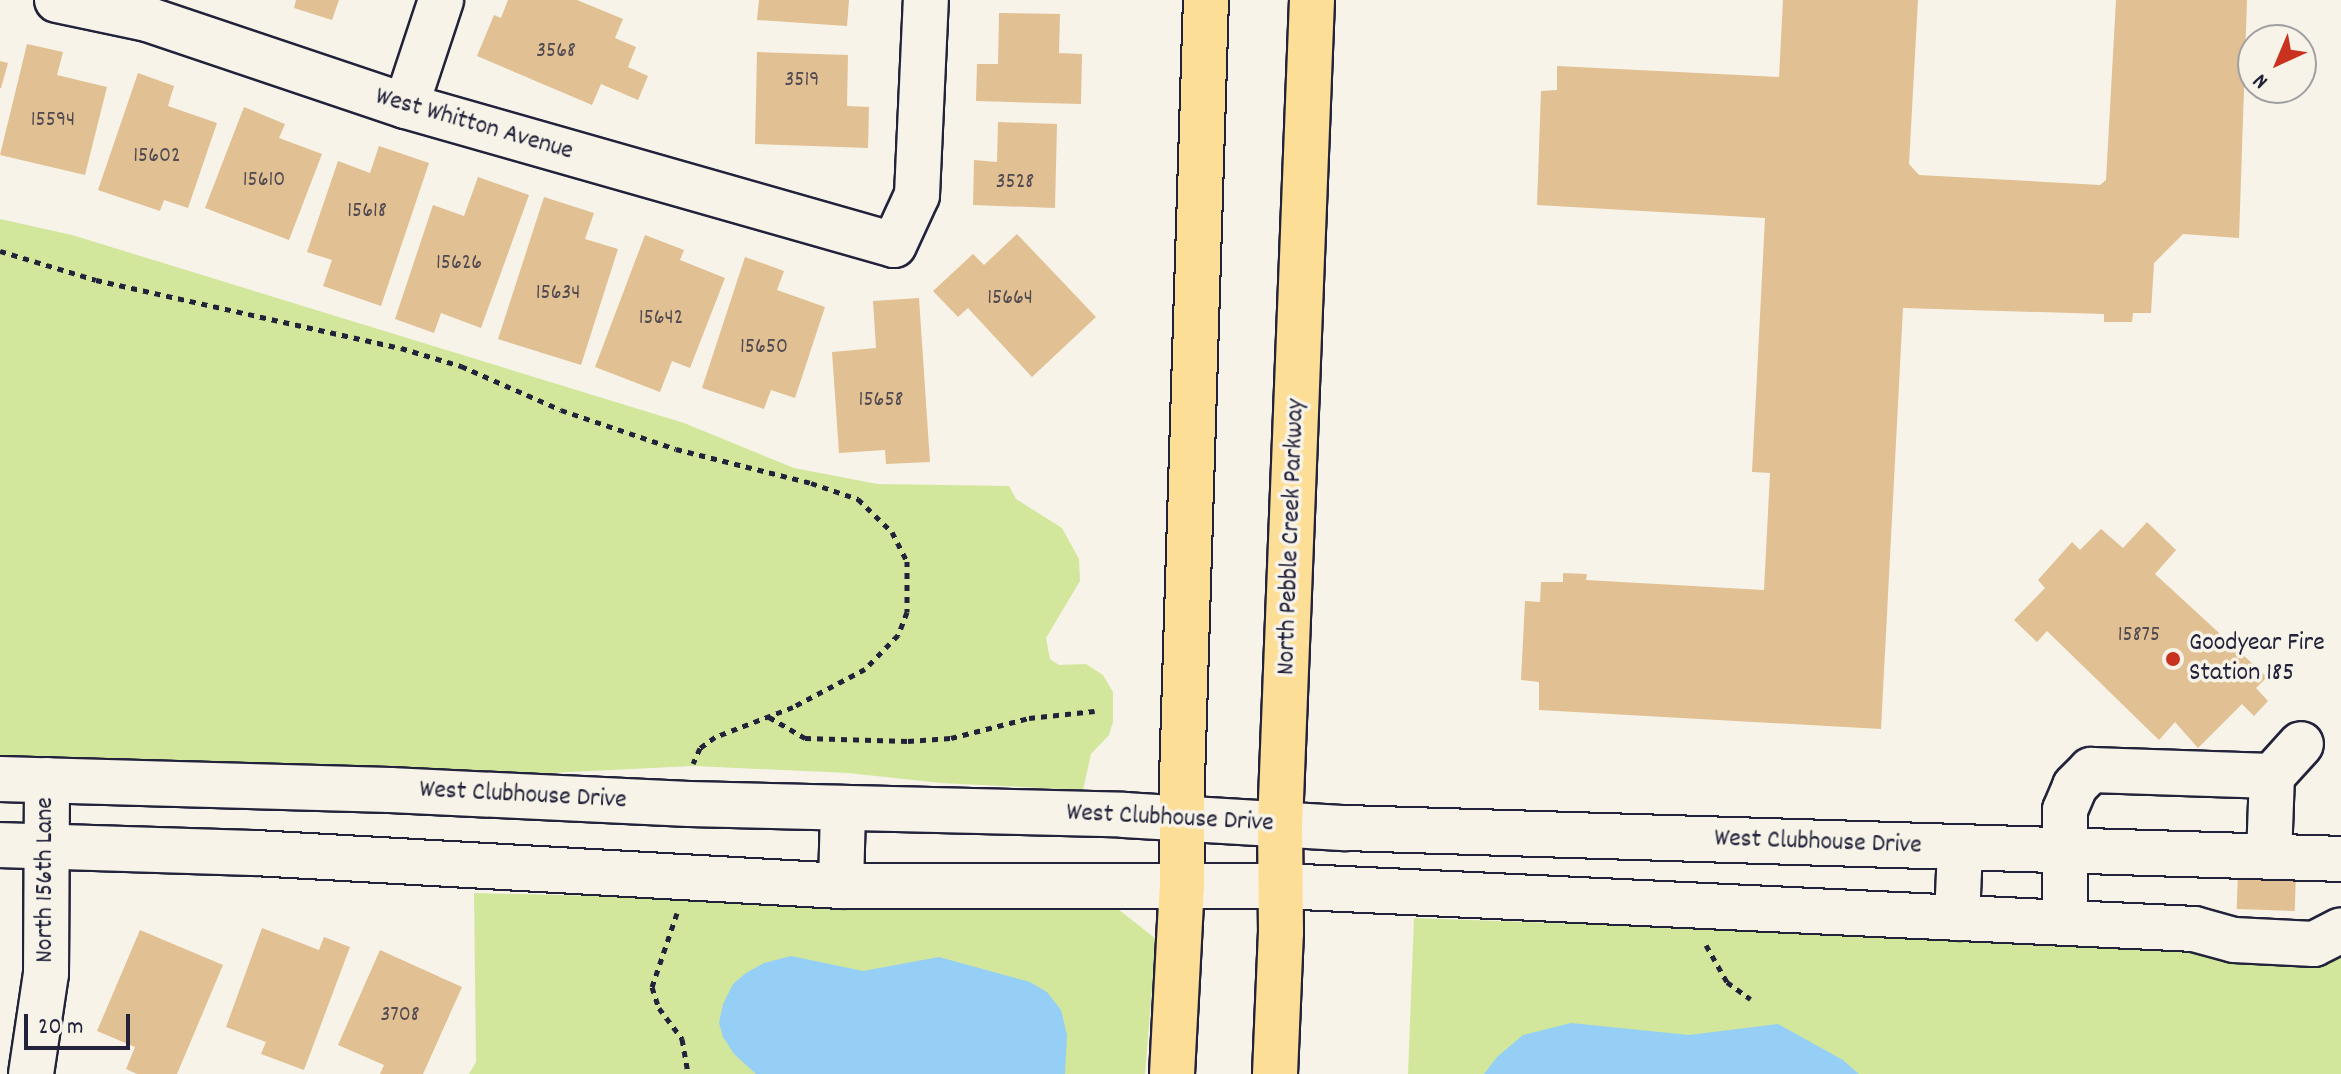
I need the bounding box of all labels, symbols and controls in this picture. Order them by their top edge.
north arrow [2237,24,2317,104]
house number: 3568 [536,39,576,65]
text: N [2247,65,2276,95]
house number: 3519 [785,68,819,94]
street label: West Whitton Avenue [372,82,576,168]
house number: 15594 [31,108,75,134]
house number: 15602 [133,144,181,170]
house number: 15610 [243,168,285,194]
house number: 3528 [996,170,1034,196]
house number: 15618 [347,199,387,225]
house number: 15626 [436,251,482,277]
house number: 15634 [536,281,580,307]
house number: 15664 [987,286,1033,312]
house number: 15642 [639,306,683,332]
house number: 15650 [740,335,788,361]
house number: 15658 [859,388,903,414]
street label: North Pebble Creek Parkway [1272,398,1312,676]
house number: 15875 [2118,623,2160,649]
place label: Goodyear Fire Station 185 [2189,628,2325,690]
marker: Goodyear Fire Station 185 [2164,650,2182,668]
street label: West Clubhouse Drive [419,775,627,817]
street label: North 156th Lane [30,797,62,963]
street label: West Clubhouse Drive [1066,798,1274,840]
street label: West Clubhouse Drive [1714,824,1922,862]
scale bar [28,998,134,1048]
house number: 3708 [380,1003,420,1029]
text: 20 m [38,1011,84,1045]

